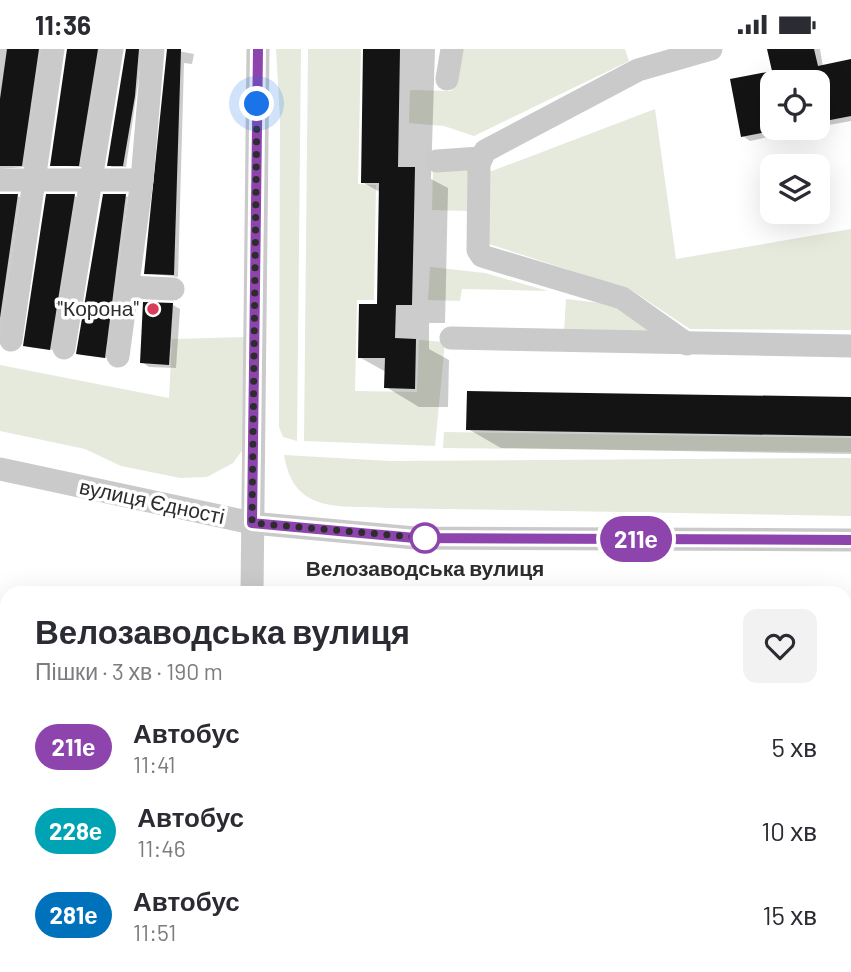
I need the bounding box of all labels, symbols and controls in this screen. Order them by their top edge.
text: 11:36 [35,9,91,40]
map controls [760,70,830,224]
button: locate [760,70,830,140]
your location [239,86,274,121]
button: layers [760,154,830,224]
place label: "Корона" [57,295,139,320]
marker: "Корона" [145,301,161,317]
street label: вулиця Єдності [77,473,227,528]
line badge: 211е [587,516,685,562]
marker: Велозаводська вулиця [410,523,440,553]
text: 211е [614,524,658,553]
place label: Велозаводська вулиця [306,555,544,580]
button: heart [743,609,817,683]
text: Велозаводська вулиця [35,611,410,651]
text: Пішки · 3 хв · 190 m [35,657,223,685]
text: Автобус [133,717,240,748]
text: 5 хв [772,731,817,762]
text: 211е [52,732,95,761]
text: 11:41 [133,750,176,778]
text: Автобус [137,801,244,832]
text: 10 хв [761,815,817,846]
text: 228е [49,816,102,845]
text: 11:46 [137,834,186,862]
text: Автобус [133,885,240,916]
text: 15 хв [763,899,817,930]
text: 281е [49,900,98,929]
text: 11:51 [133,918,176,946]

